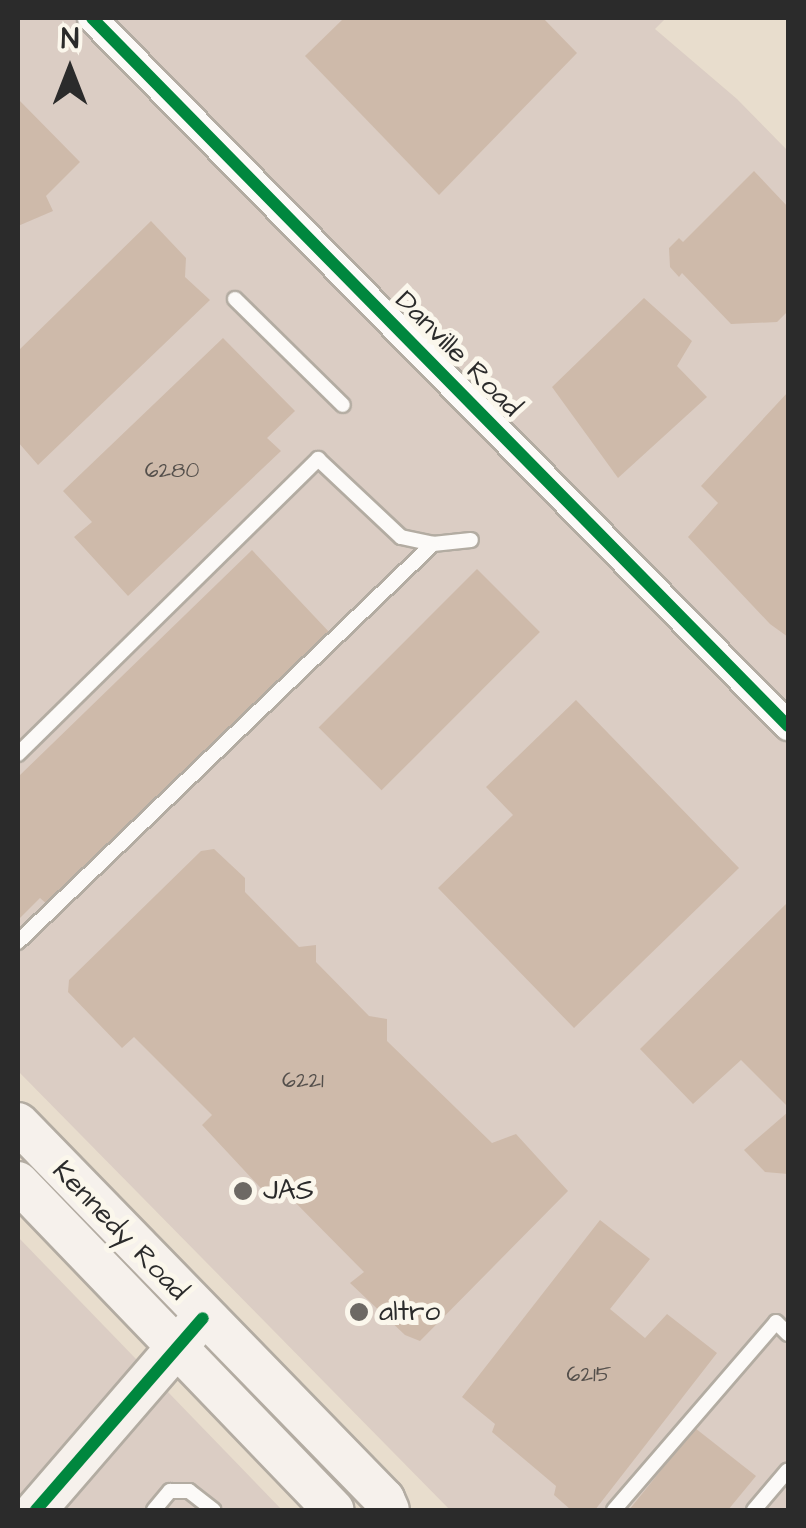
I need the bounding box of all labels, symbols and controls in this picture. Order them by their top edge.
north arrow [20,20,120,120]
text: N [61,20,79,59]
street label: Danville Road [388,284,528,424]
house number: 6280 [145,458,199,484]
house number: 6221 [282,1068,324,1094]
street label: Kennedy Road [45,1154,195,1308]
place label: JAS [263,1174,314,1208]
marker: JAS [232,1180,254,1202]
place label: altro [379,1295,440,1329]
marker: altro [348,1301,370,1323]
house number: 6215 [567,1362,611,1388]

